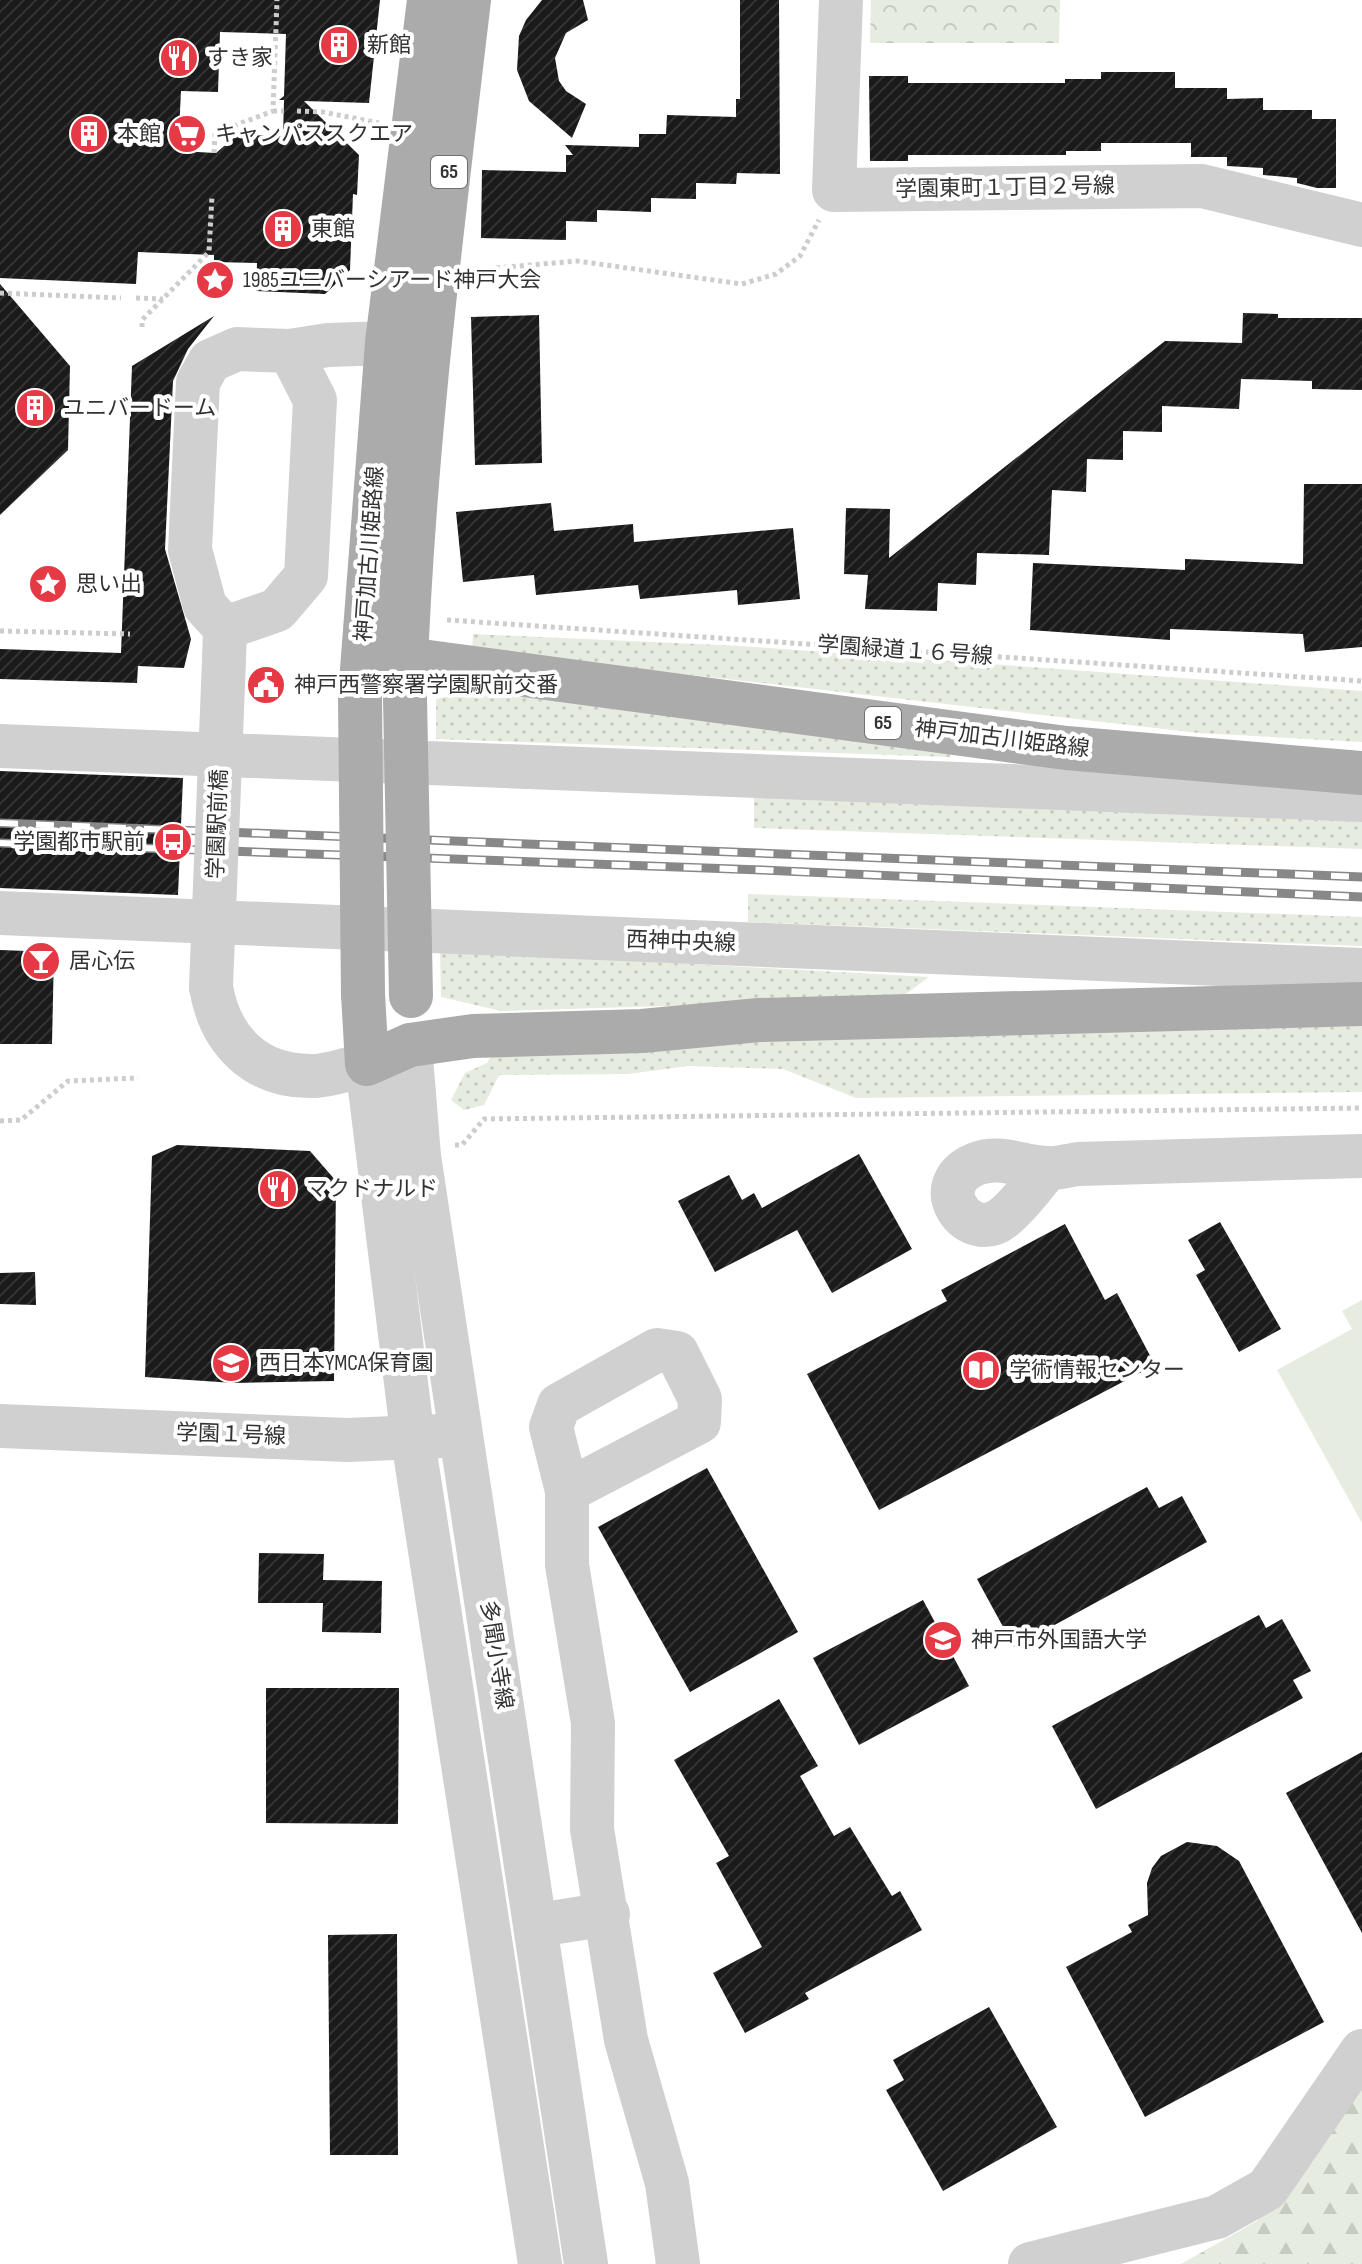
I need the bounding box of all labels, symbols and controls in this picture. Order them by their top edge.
building icon: 新館 [318,24,360,66]
place label: 新館 [367,32,411,59]
restaurant icon: すき家 [158,37,200,79]
place label: すき家 [207,45,273,72]
building icon: 本館 [68,113,110,155]
supermarket icon: キャンパススクエア [166,113,208,155]
place label: 本館 [117,121,161,148]
place label: キャンパススクエア [215,121,413,148]
road number: 65 [431,156,467,188]
street label: 学園東町１丁目２号線 [895,173,1115,203]
building icon: 東館 [262,208,304,250]
place label: 東館 [311,216,355,243]
place icon: 1985ユニバーシアード神戸大会 [194,259,236,301]
place label: 1985ユニバーシアード神戸大会 [243,267,541,294]
building icon: ユニバードーム [14,387,56,429]
place label: ユニバードーム [63,395,216,422]
street label: 神戸加古川姫路線 [350,465,390,643]
place icon: 思い出 [27,563,69,605]
place label: 思い出 [76,571,142,598]
street label: 学園緑道１６号線 [816,631,994,671]
public building icon: 神戸西警察署学園駅前交番 [245,664,287,706]
place label: 神戸西警察署学園駅前交番 [294,672,558,699]
road number: 65 [865,707,901,739]
street label: 神戸加古川姫路線 [913,715,1091,763]
street label: 学園駅前橋 [203,769,233,879]
bus stop icon: 学園都市駅前 [152,821,194,863]
place label: 学園都市駅前 [13,829,145,856]
street label: 西神中央線 [626,927,736,957]
bar icon: 居心伝 [20,940,62,982]
place label: 居心伝 [69,948,135,975]
restaurant icon: マクドナルド [257,1168,299,1210]
place label: マクドナルド [306,1176,438,1203]
school or university icon: 西日本YMCA保育園 [210,1342,252,1384]
library icon: 学術情報センター [960,1349,1002,1391]
place label: 西日本YMCA保育園 [259,1350,433,1377]
place label: 学術情報センター [1009,1357,1185,1384]
street label: 学園１号線 [176,1420,286,1450]
street label: 多聞小寺線 [474,1599,518,1711]
school or university icon: 神戸市外国語大学 [922,1619,964,1661]
place label: 神戸市外国語大学 [971,1627,1147,1654]

